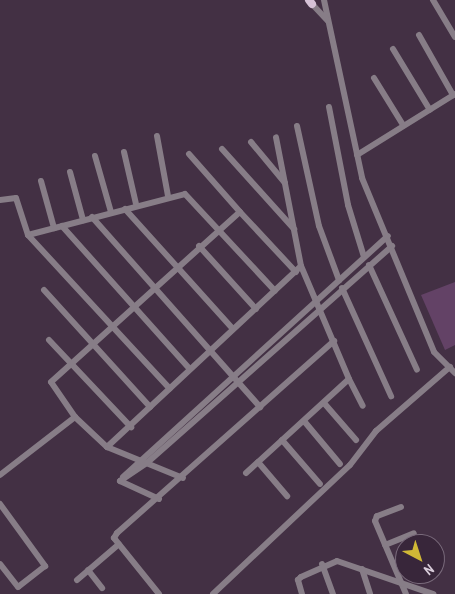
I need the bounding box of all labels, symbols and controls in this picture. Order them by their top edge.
north arrow [395,534,445,584]
text: N [420,560,438,579]

